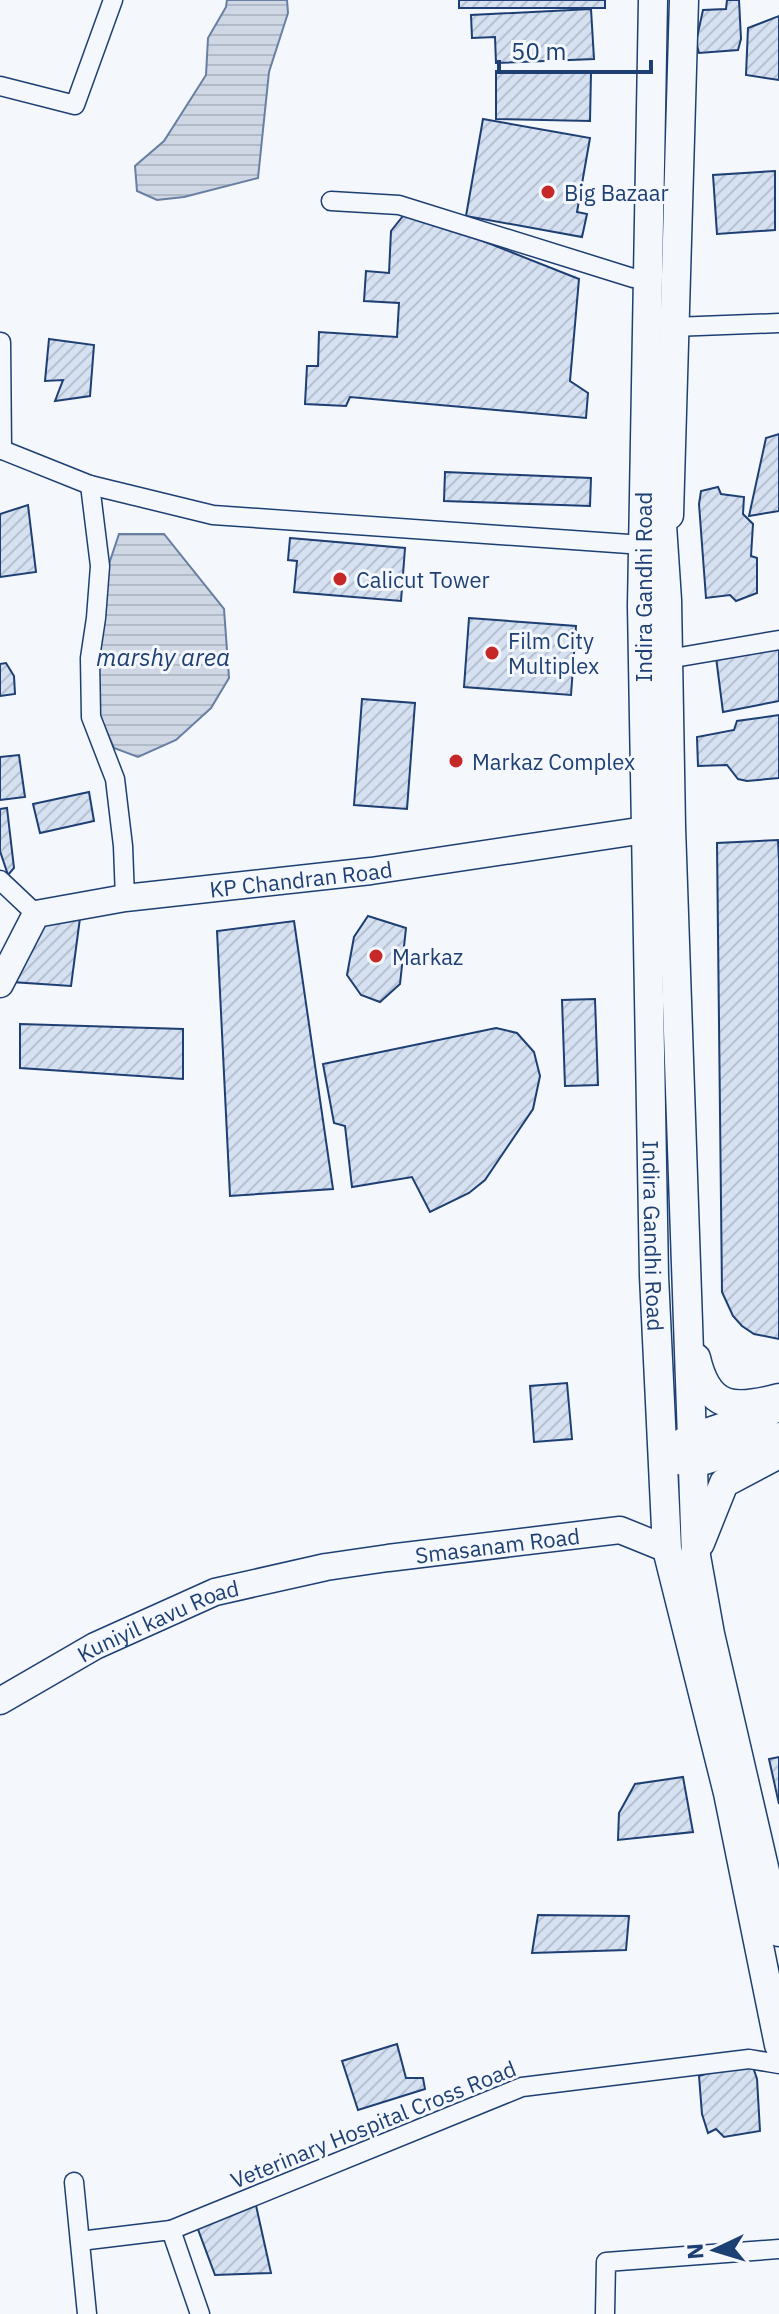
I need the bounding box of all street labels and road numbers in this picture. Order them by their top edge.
street label: Indira Gandhi Road [629,492,658,682]
street label: KP Chandran Road [208,854,394,903]
street label: Indira Gandhi Road [637,1140,671,1332]
street label: Smasanam Road [414,1520,581,1569]
street label: Kuniyil kavu Road [71,1573,241,1668]
street label: Veterinary Hospital Cross Road [226,2053,520,2195]

